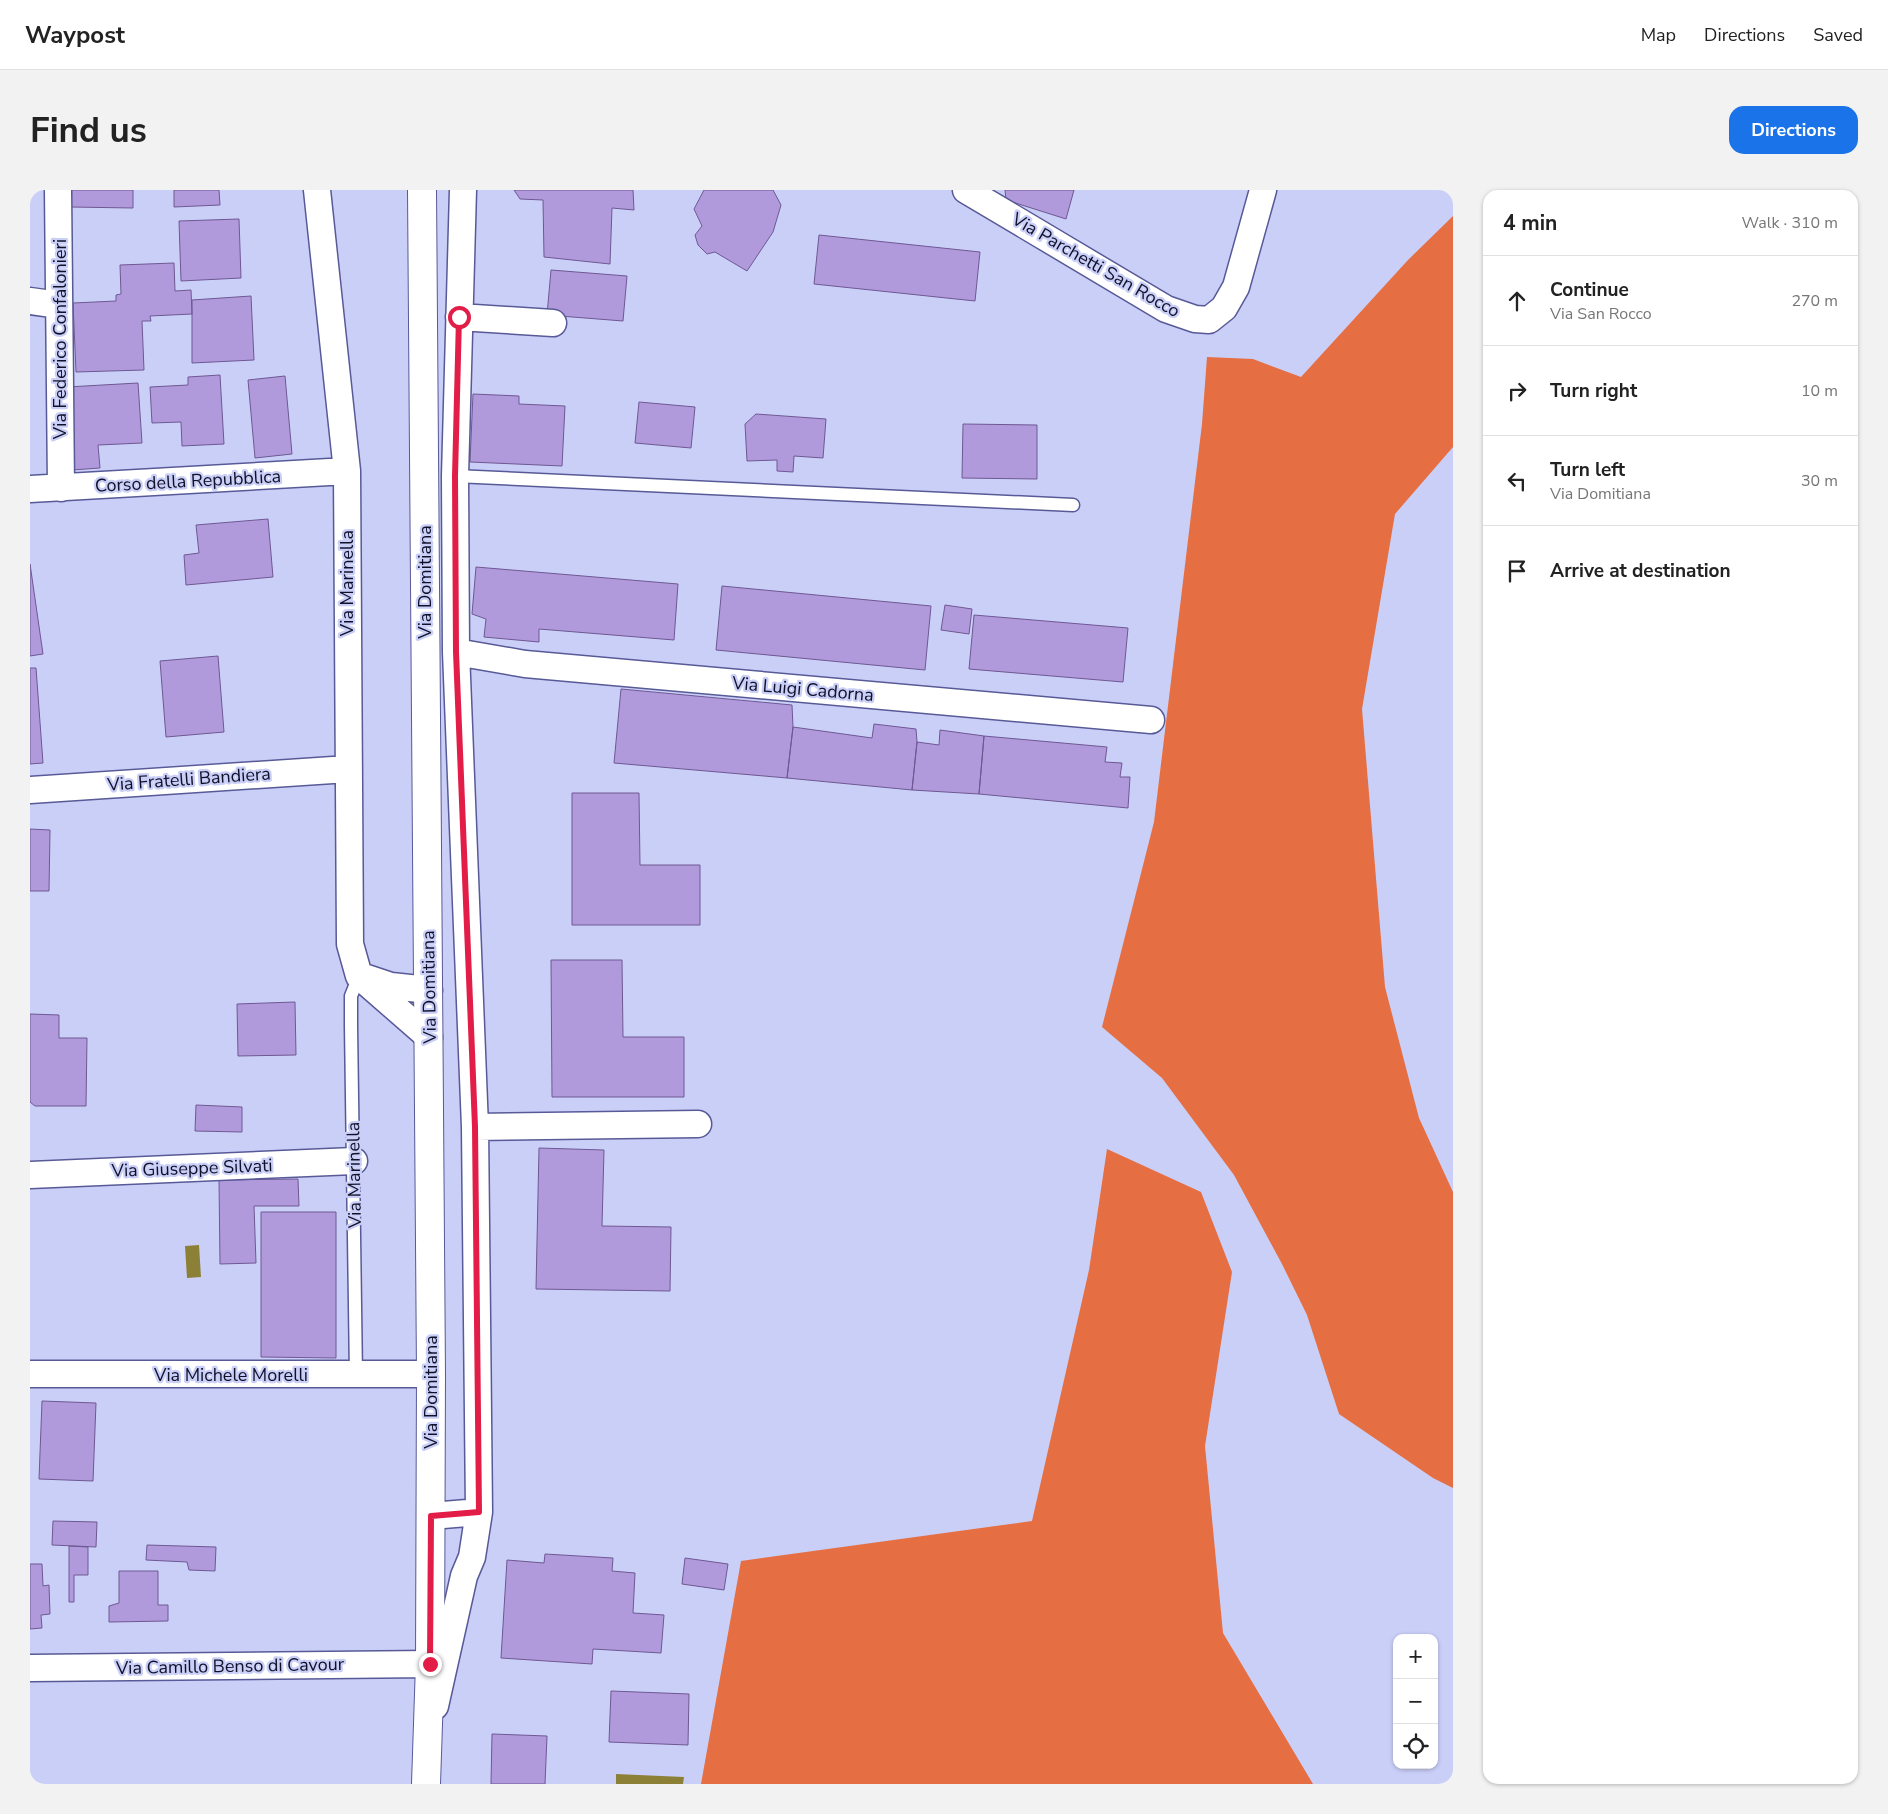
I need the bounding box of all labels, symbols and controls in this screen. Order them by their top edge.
text: Waypost [25,19,125,51]
text: Map [1641,23,1676,47]
text: Directions [1704,23,1785,47]
text: Saved [1813,23,1863,47]
button: Directions [1729,106,1858,154]
text: Find us [30,107,147,154]
street label: Via Parchetti San Rocco [1007,206,1184,323]
text: 4 min [1503,209,1557,237]
text: Walk · 310 m [1742,212,1838,234]
street label: Via Federico Confalonieri [48,239,72,440]
text: Continue [1550,277,1629,303]
icon: ahead [1503,287,1531,315]
text: 270 m [1791,290,1838,312]
text: Via San Rocco [1550,303,1652,325]
route start [448,306,471,329]
icon: right [1503,377,1531,405]
text: Turn right [1550,378,1637,404]
text: 10 m [1801,380,1838,402]
text: Turn left [1550,457,1625,483]
street label: Corso della Repubblica [94,464,282,498]
icon: left [1503,467,1531,495]
text: 30 m [1801,470,1838,492]
text: Via Domitiana [1550,483,1651,505]
street label: Via Domitiana [413,525,437,640]
street label: Via Marinella [335,530,359,637]
icon: arrive [1503,557,1531,585]
text: Arrive at destination [1550,558,1731,584]
street label: Via Luigi Cadorna [730,671,875,707]
street label: Via Fratelli Bandiera [106,761,271,797]
street label: Via Domitiana [416,930,442,1045]
street label: Via Marinella [341,1122,367,1229]
street label: Via Giuseppe Silvati [110,1153,273,1183]
street label: Via Domitiana [419,1335,443,1450]
street label: Via Michele Morelli [153,1363,308,1387]
map controls [1393,1634,1438,1769]
button: + [1393,1634,1438,1679]
street label: Via Camillo Benso di Cavour [115,1652,345,1680]
route end [419,1653,442,1676]
button: − [1393,1679,1438,1724]
button: locate [1393,1724,1438,1769]

